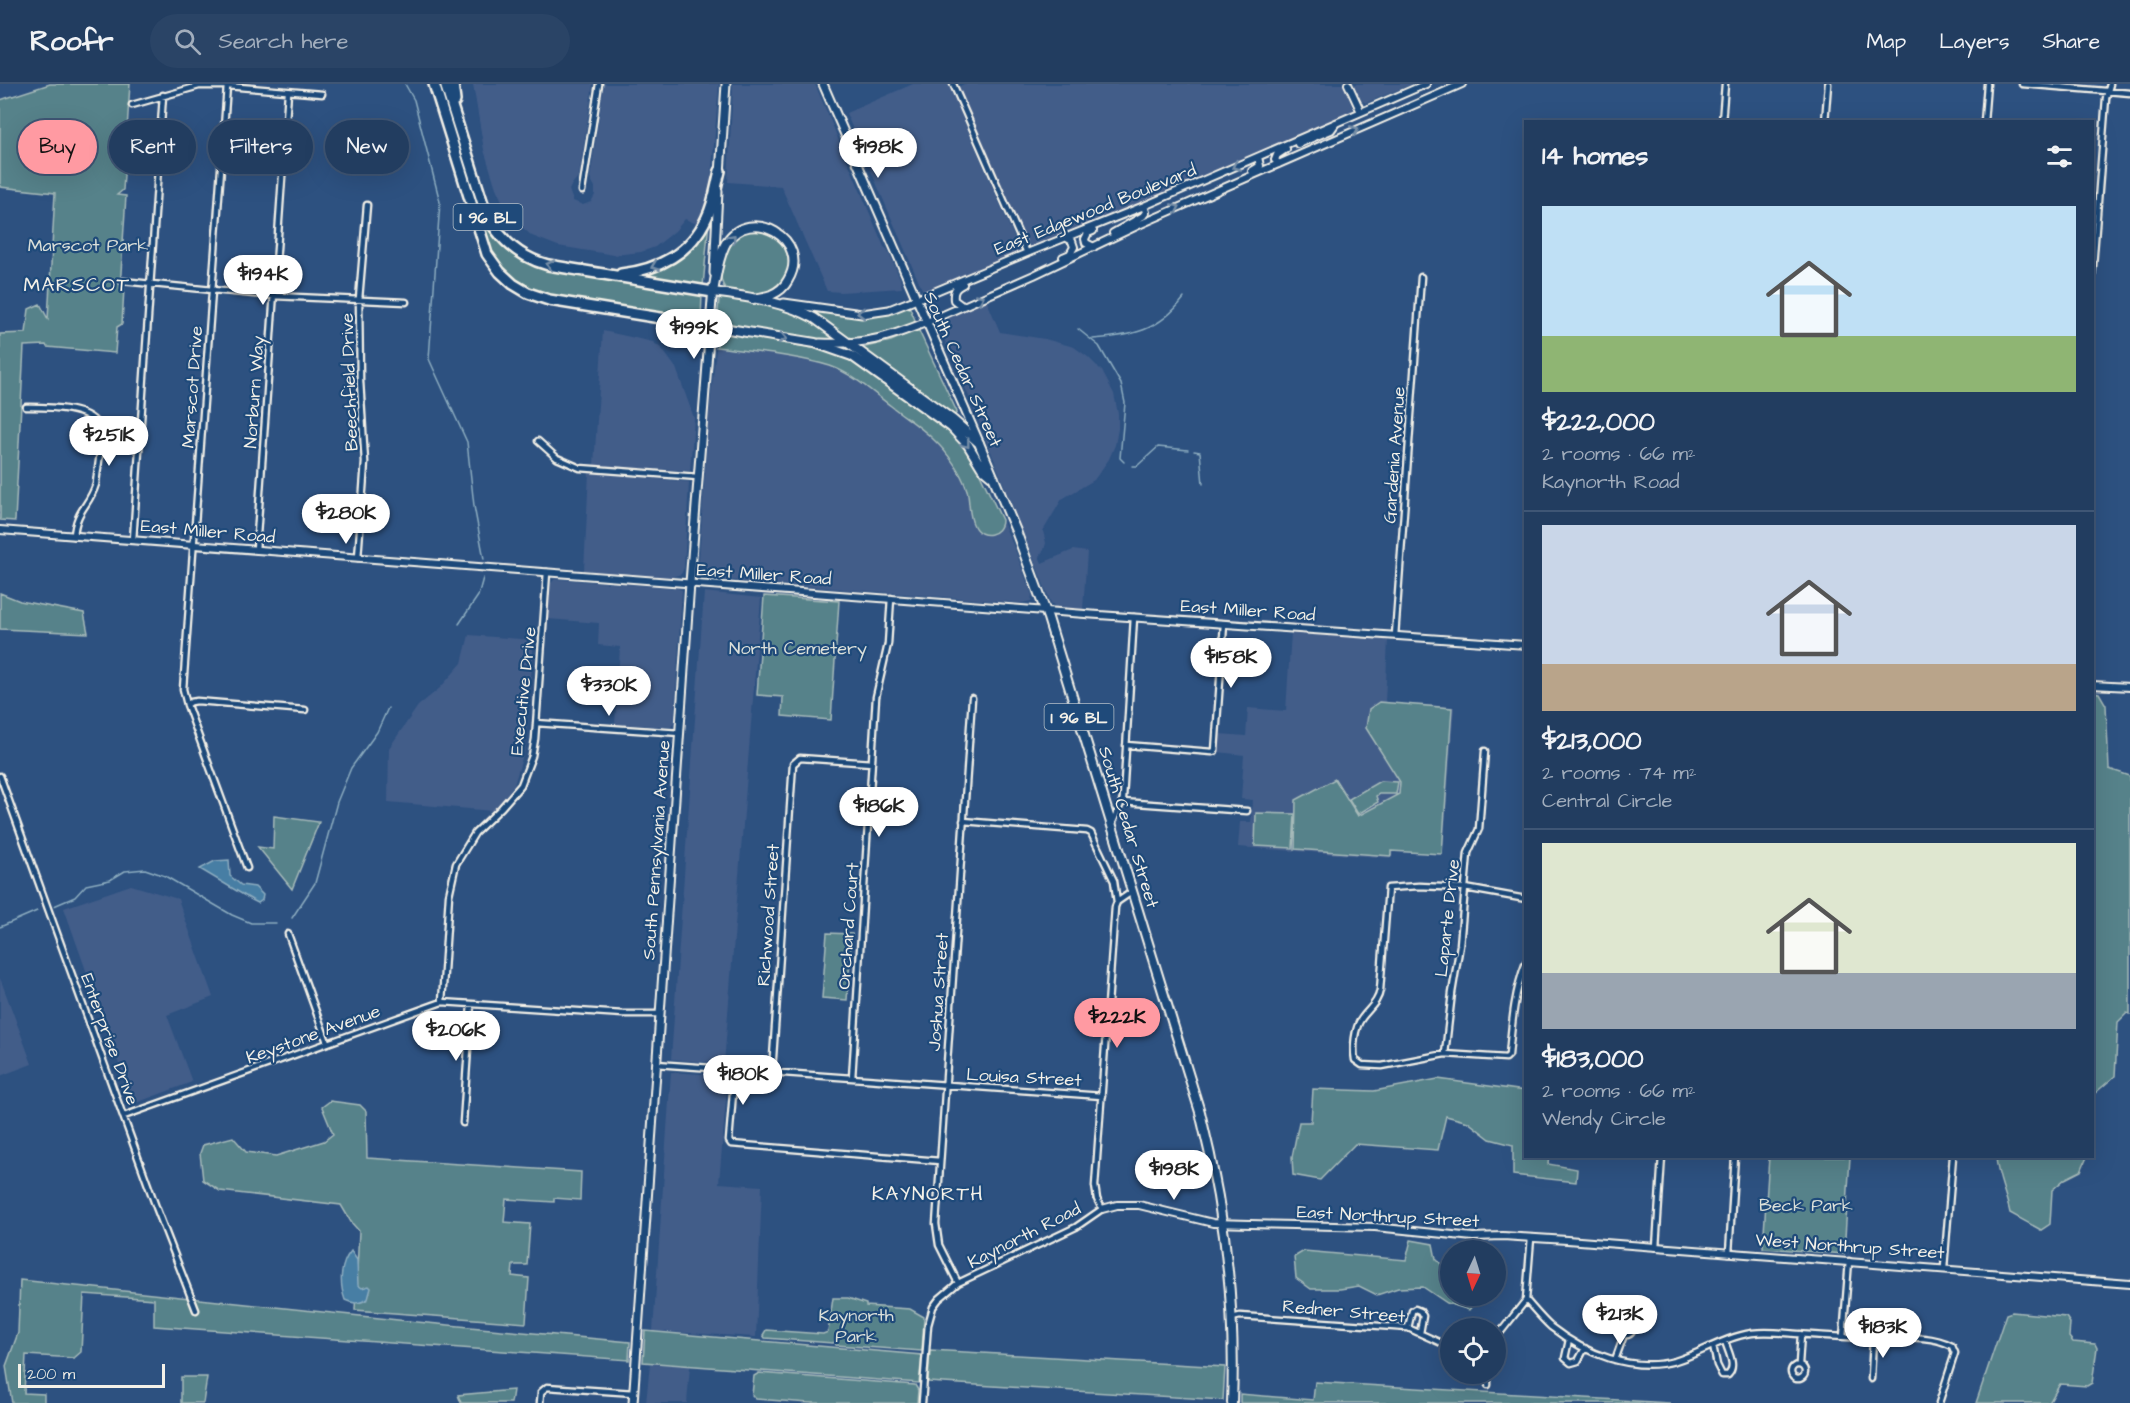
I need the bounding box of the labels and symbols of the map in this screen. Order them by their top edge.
one-way arrow [1349,126,1360,138]
pin: $198K [836,128,920,179]
street label: East Edgewood Boulevard [990,157,1200,262]
one-way arrow [1232,159,1243,171]
one-way arrow [1170,203,1181,215]
road number: I 96 BL [454,204,522,230]
park label: Marscot Park [28,233,148,258]
one-way arrow [725,235,736,245]
pin: $194K [221,255,305,306]
one-way arrow [545,259,555,272]
one-way arrow [650,259,660,272]
district label: MARSCOT [24,271,130,299]
street label: South Cedar Street [917,287,1008,452]
one-way arrow [974,293,985,305]
one-way arrow [856,307,865,319]
pin: $199K [652,309,736,360]
street label: Beechfield Drive [335,312,364,452]
street label: Marscot Drive [176,325,209,449]
one-way arrow [779,331,788,343]
street label: Norburn Way [238,335,272,449]
street label: Gardenia Avenue [1377,386,1412,524]
pin: $251K [67,416,151,467]
one-way arrow [959,437,970,448]
pin: $280K [304,494,388,545]
street label: East Miller Road [140,513,276,550]
street label: East Miller Road [696,557,832,592]
street label: East Miller Road [1180,593,1316,628]
street label: Executive Drive [504,625,543,757]
park label: North Cemetery [729,636,867,662]
pin: $158K [1189,638,1273,689]
pin: $330K [567,666,651,717]
road number: I 96 BL [1044,704,1114,730]
street label: South Pennsylvania Avenue [636,739,678,961]
street label: South Cedar Street [1092,743,1165,912]
pin: $186K [837,787,921,838]
street label: Richwood Street [751,842,786,987]
street label: Laparte Drive [1429,858,1466,978]
street label: Orchard Court [832,861,865,990]
street label: Joshua Street [922,931,955,1052]
street label: Enterprise Drive [74,970,145,1109]
street label: Keystone Avenue [242,998,384,1071]
pin: $222K [1075,998,1159,1049]
pin: $206K [414,1011,498,1062]
pin: $180K [701,1055,785,1106]
street label: Louisa Street [966,1062,1083,1093]
pin: $198K [1132,1150,1216,1201]
district label: KAYNORTH [872,1180,984,1208]
park label: Beck Park [1759,1193,1853,1218]
street label: Kaynorth Road [963,1196,1085,1276]
street label: East Northrup Street [1296,1199,1481,1234]
street label: West Northrup Street [1755,1227,1946,1266]
north arrow [1440,1240,1506,1306]
street label: Redner Street [1281,1294,1407,1329]
pin: $213K [1578,1295,1662,1346]
park label: Kaynorth Park [818,1303,894,1349]
pin: $183K [1841,1308,1925,1359]
scale bar [18,1361,165,1388]

